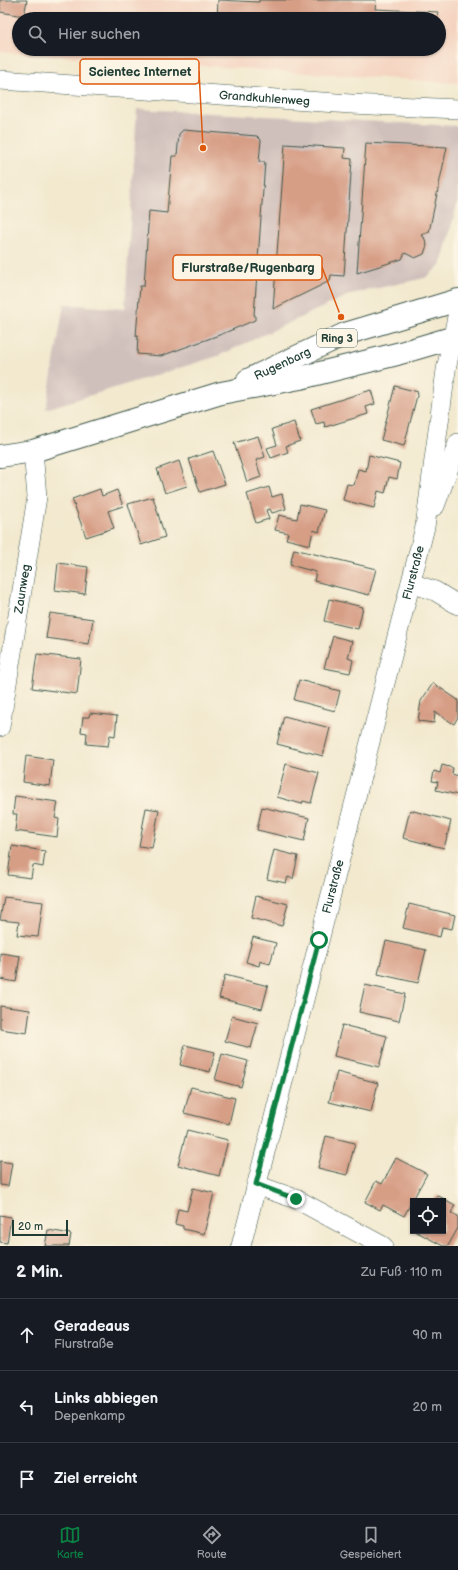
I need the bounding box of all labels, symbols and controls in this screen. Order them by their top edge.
search box [12,12,446,56]
icon: search [26,23,48,45]
text: Hier suchen [58,25,140,44]
callout: Scientec Internet [80,59,199,84]
text: Scientec Internet [89,64,192,80]
street label: Grandkuhlenweg [218,87,310,109]
callout: Flurstraße/Rugenbarg [173,255,322,280]
text: Flurstraße/Rugenbarg [181,260,315,276]
road number: Ring 3 [317,329,357,347]
street label: Rugenbarg [252,344,313,384]
street label: Flurstraße [399,544,427,601]
street label: Zaunweg [11,563,34,615]
street label: Flurstraße [319,858,347,915]
route start [310,931,328,949]
route end [287,1190,305,1208]
map controls [410,1198,446,1234]
button: locate [410,1198,446,1234]
scale bar [12,1218,68,1237]
text: 20 m [18,1220,43,1233]
text: 2 Min. [16,1262,63,1282]
text: Zu Fuß · 110 m [361,1264,442,1280]
text: Geradeaus [54,1317,130,1336]
icon: ahead [16,1324,38,1346]
text: 90 m [413,1327,442,1343]
text: Flurstraße [54,1336,114,1352]
text: Links abbiegen [54,1389,158,1408]
icon: left [16,1396,38,1418]
text: 20 m [412,1399,442,1415]
text: Depenkamp [54,1408,125,1424]
icon: arrive [16,1468,38,1490]
text: Ziel erreicht [54,1469,137,1488]
tab: Karte [57,1524,84,1561]
tab: Route [197,1524,226,1561]
tab: Gespeichert [340,1524,401,1561]

